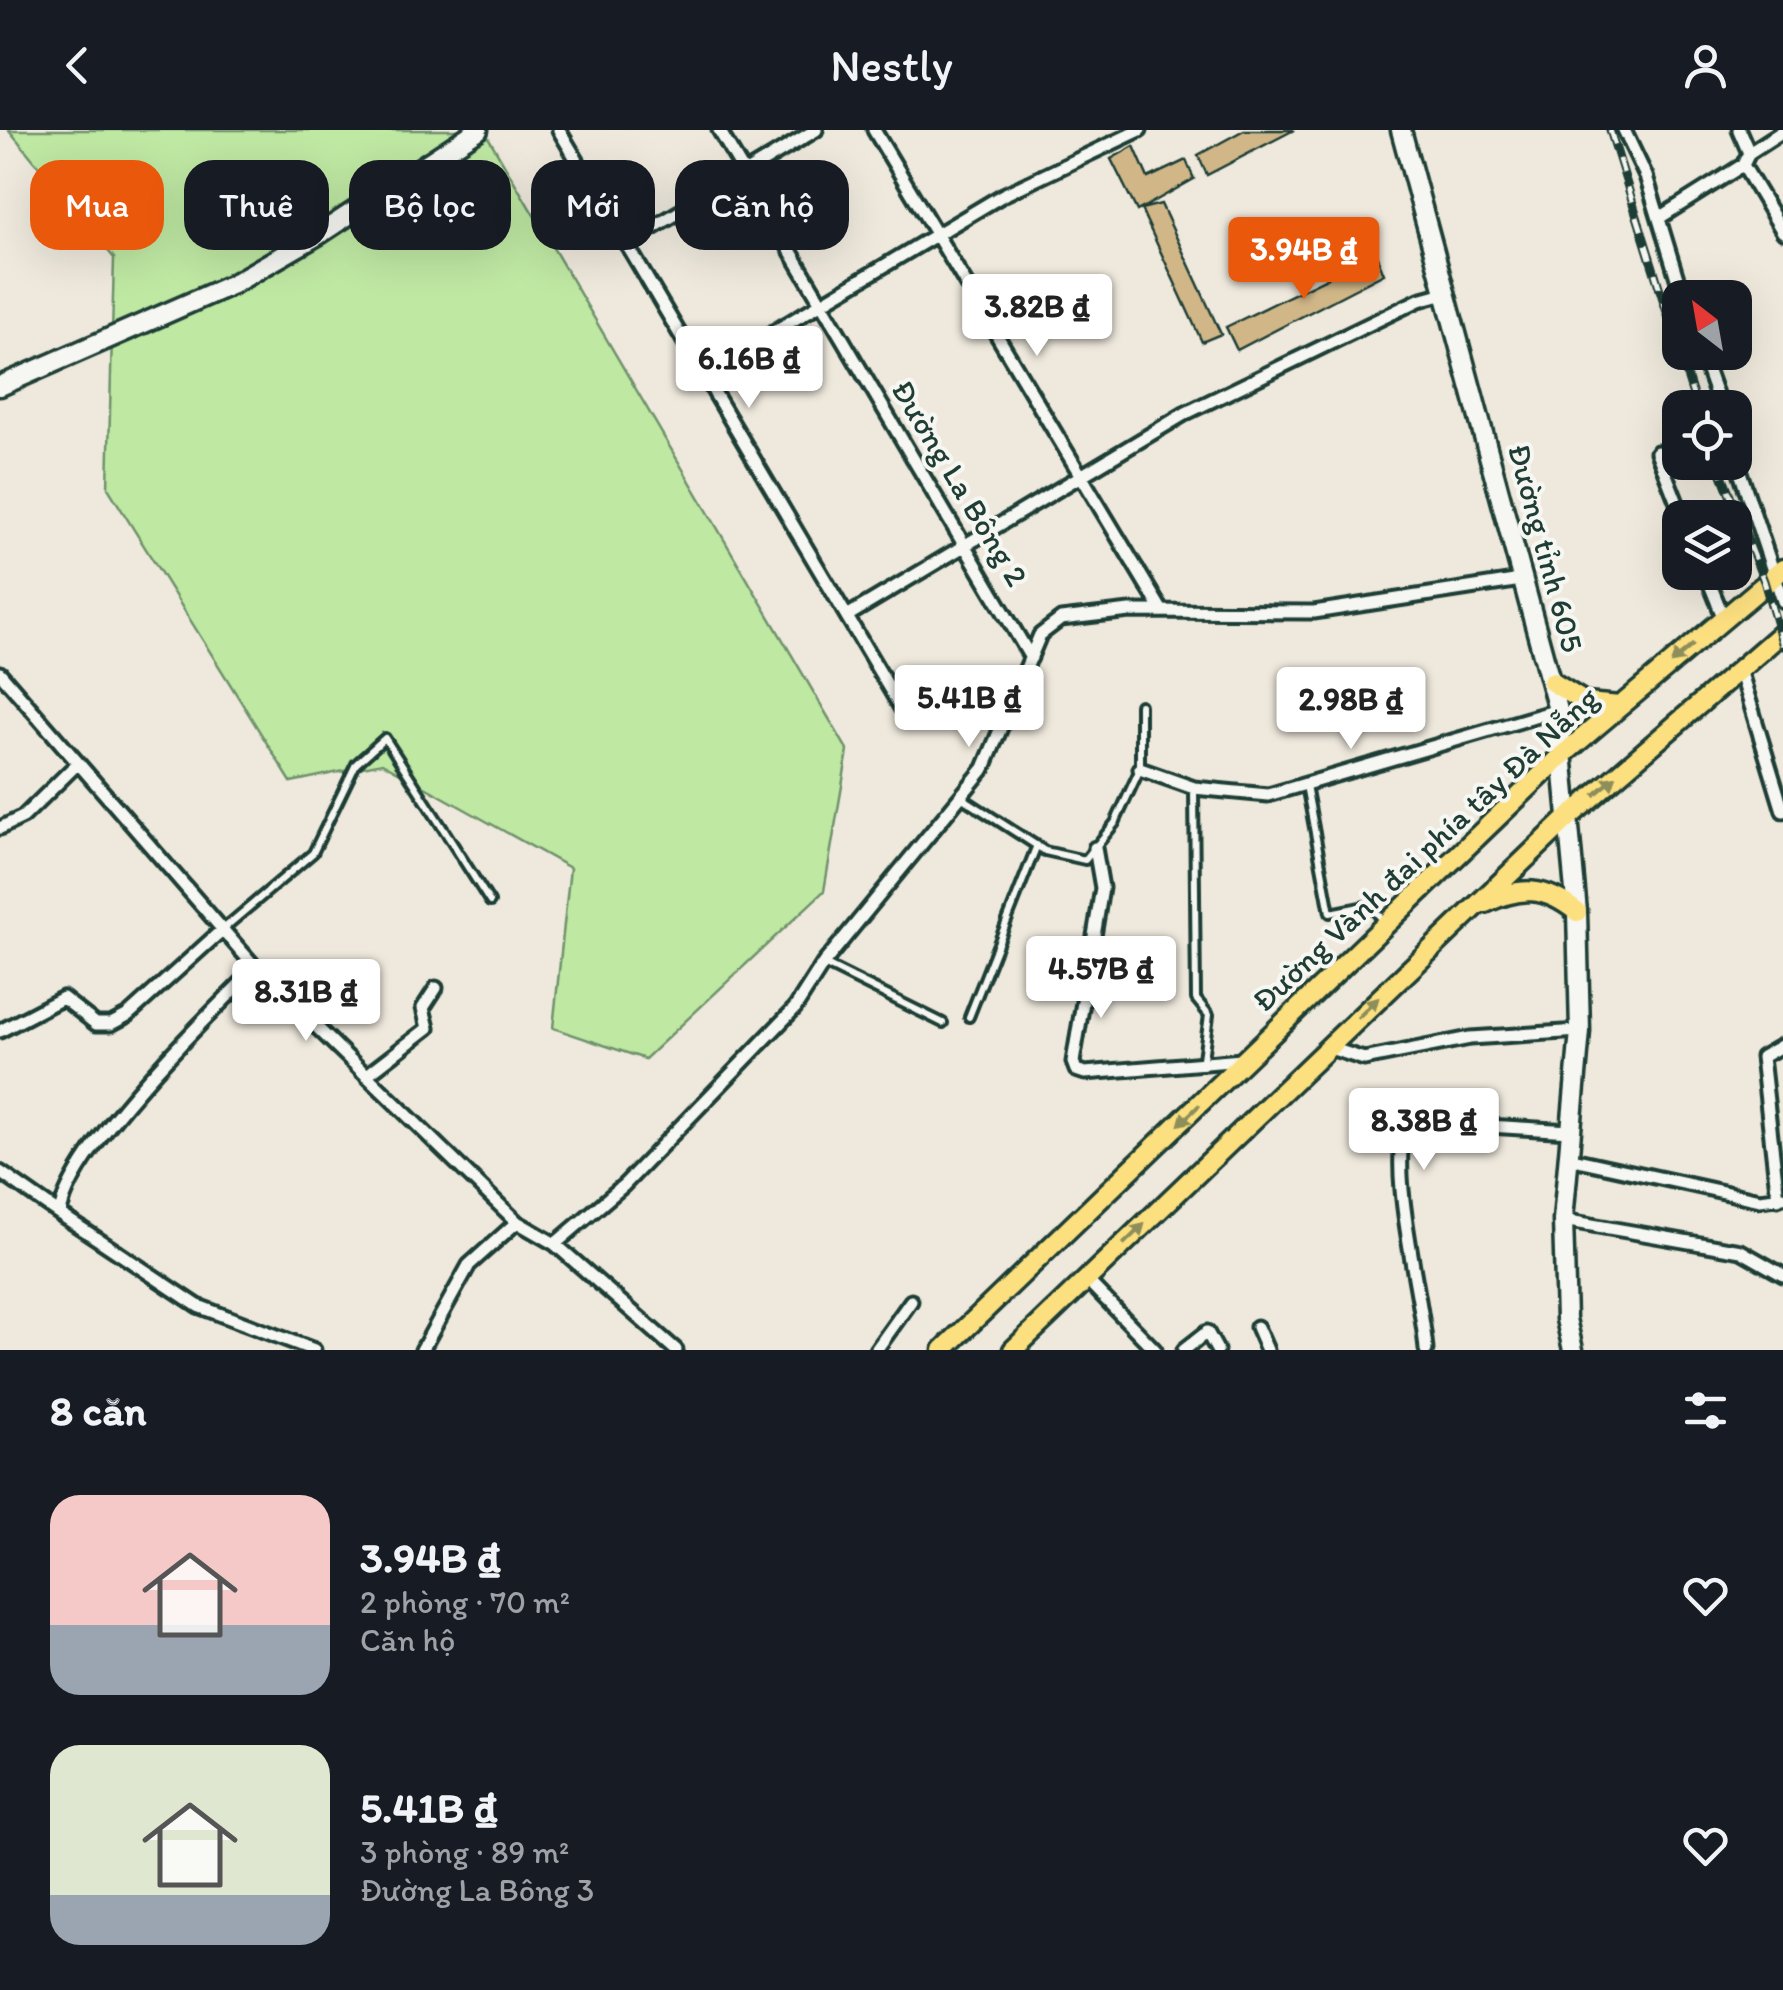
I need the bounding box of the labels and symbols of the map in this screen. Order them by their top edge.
pin: 3.94B ₫ [1212,217,1396,302]
pin: 3.82B ₫ [945,274,1129,359]
north arrow [1662,280,1752,370]
pin: 6.16B ₫ [657,326,841,411]
street label: Đường La Bông 2 [884,373,1037,593]
street label: Đường tỉnh 605 [1500,440,1592,656]
one-way arrow [1669,643,1694,664]
pin: 5.41B ₫ [877,665,1061,750]
pin: 2.98B ₫ [1259,667,1443,752]
street label: Đường Vành đai phía tây Đà Nẵng [1244,678,1606,1019]
one-way arrow [1593,776,1618,798]
pin: 4.57B ₫ [1009,936,1193,1021]
pin: 8.31B ₫ [214,959,398,1044]
one-way arrow [1355,997,1379,1020]
pin: 8.38B ₫ [1332,1088,1516,1173]
one-way arrow [1177,1103,1201,1126]
one-way arrow [1122,1223,1146,1246]

